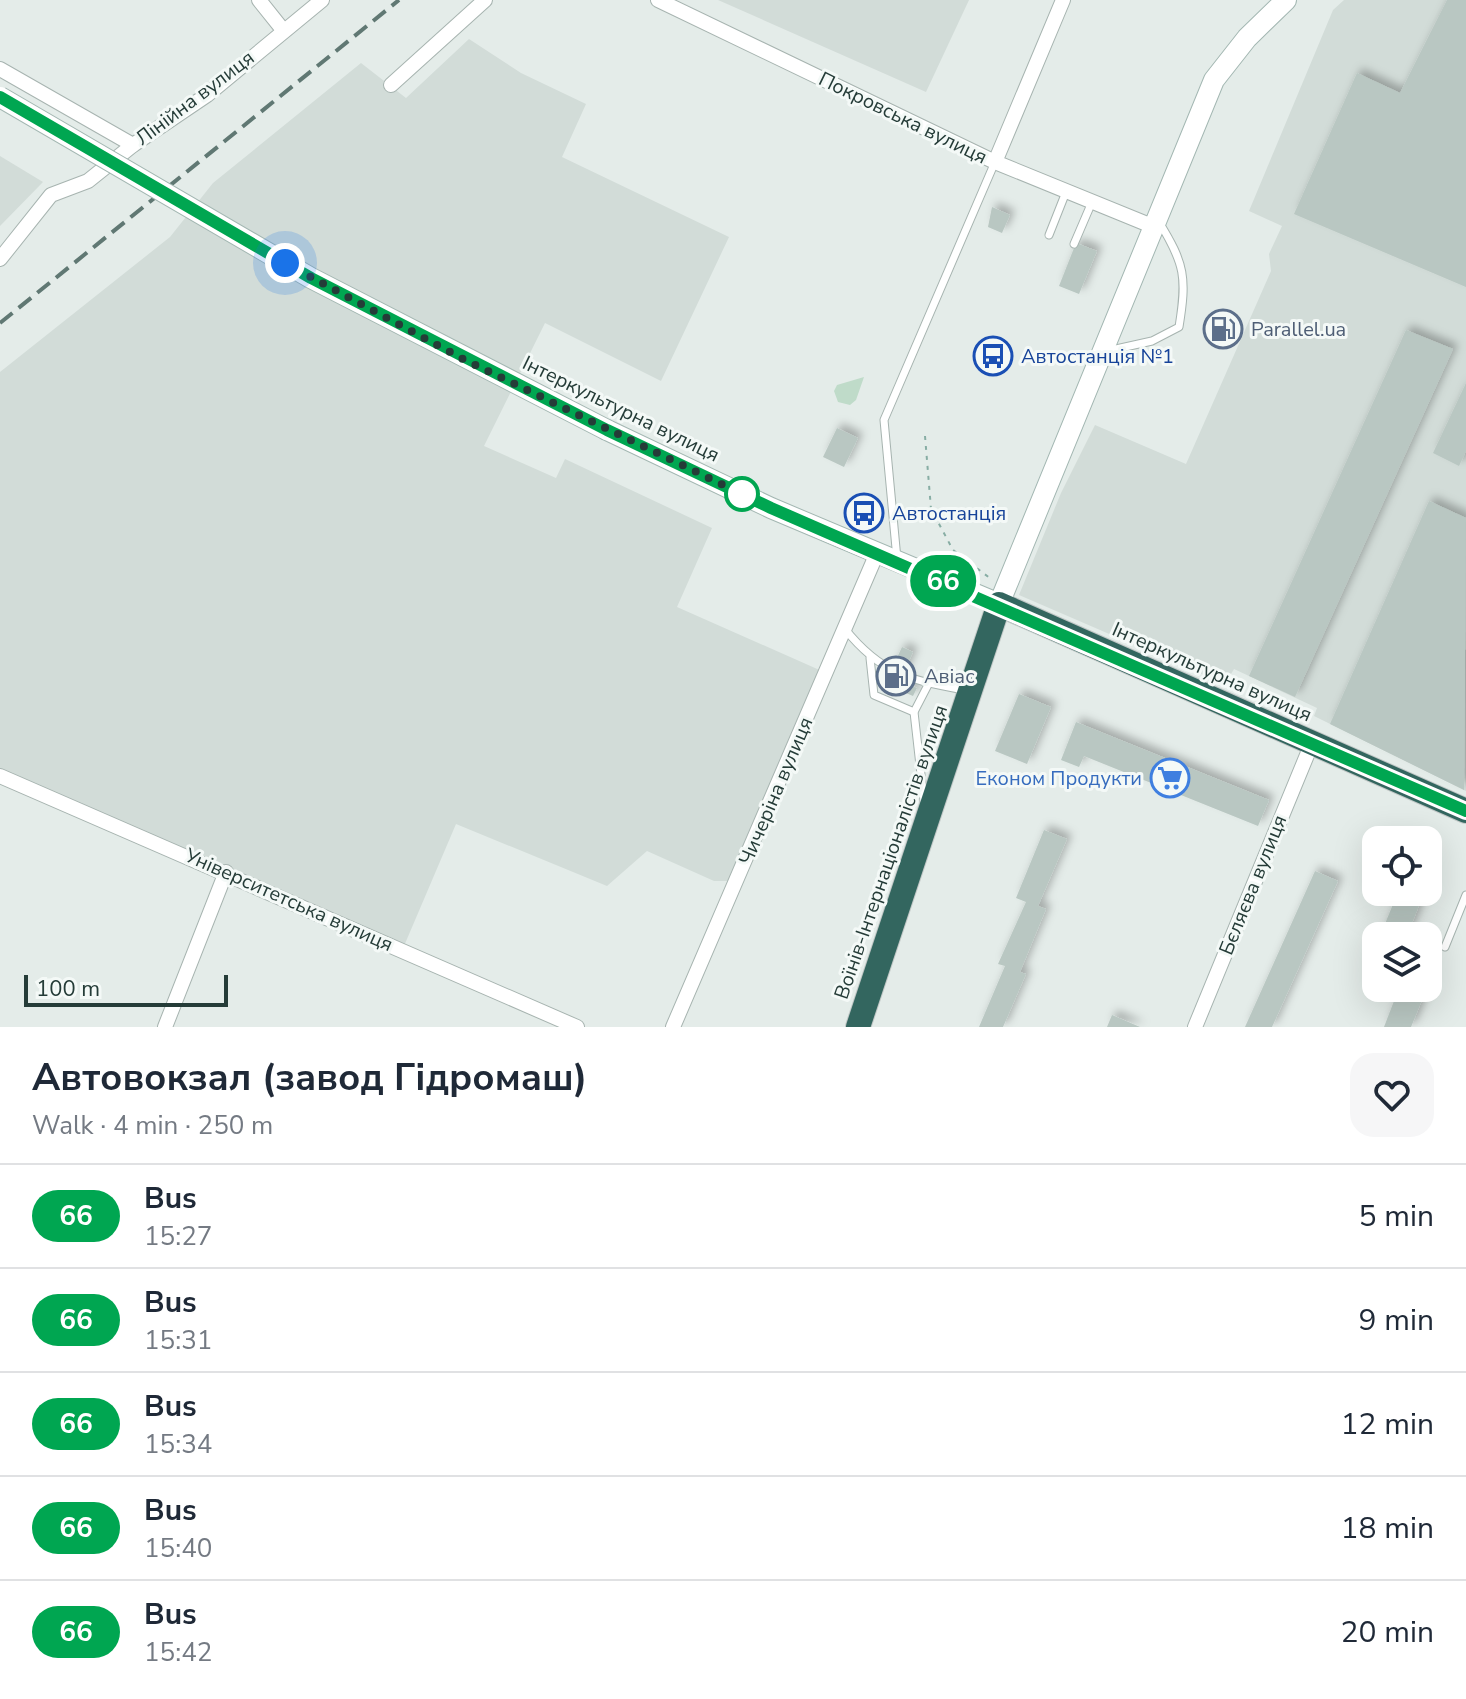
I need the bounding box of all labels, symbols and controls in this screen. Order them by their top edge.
street label: Лінійна вулиця [130,44,260,152]
street label: Покровська вулиця [814,65,992,171]
your location [265,243,305,283]
fuel station icon: Parallel.ua [1202,308,1244,350]
place label: Parallel.ua [1251,316,1346,343]
bus stop icon: Автостанція №1 [972,335,1014,377]
place label: Автостанція №1 [1021,343,1174,370]
street label: Інтеркультурна вулиця [518,349,724,469]
unlabelled marker [725,477,759,511]
bus stop icon: Автостанція [843,492,885,534]
place label: Автостанція [892,500,1006,527]
line badge: 66 [907,555,979,607]
text: 66 [926,562,960,600]
street label: Інтеркультурна вулиця [1108,616,1316,728]
fuel station icon: Авіас [875,655,917,697]
place label: Авіас [924,663,975,690]
street label: Воїнів-Інтернаціоналістів вулиця [828,701,954,1003]
street label: Чичеріна вулиця [733,713,819,869]
supermarket icon: Економ Продукти [1149,757,1191,799]
place label: Економ Продукти [975,765,1142,792]
street label: Бєляєва вулиця [1213,811,1293,959]
map controls [1362,826,1442,1002]
button: locate [1362,826,1442,906]
street label: Університетська вулиця [180,841,397,958]
button: layers [1362,922,1442,1002]
scale bar [24,971,228,1007]
text: 100 m [36,974,100,1004]
text: Автовокзал (завод Гідромаш) [32,1052,587,1103]
button: heart [1350,1053,1434,1137]
text: Walk · 4 min · 250 m [32,1108,273,1143]
text: Bus [144,1178,197,1219]
text: 5 min [1359,1196,1434,1237]
text: 66 [59,1197,93,1235]
text: 15:27 [144,1219,212,1254]
text: Bus [144,1282,197,1323]
text: 9 min [1359,1300,1434,1341]
text: 66 [59,1301,93,1339]
text: 15:31 [144,1323,212,1358]
text: Bus [144,1386,197,1427]
text: 12 min [1341,1404,1434,1445]
text: 66 [59,1405,93,1443]
text: 15:34 [144,1427,212,1462]
text: Bus [144,1490,197,1531]
text: 18 min [1341,1508,1434,1549]
text: 66 [59,1509,93,1547]
text: 15:40 [144,1531,212,1566]
text: Bus [144,1594,197,1635]
text: 20 min [1341,1612,1434,1653]
text: 66 [59,1613,93,1651]
text: 15:42 [144,1635,212,1670]

